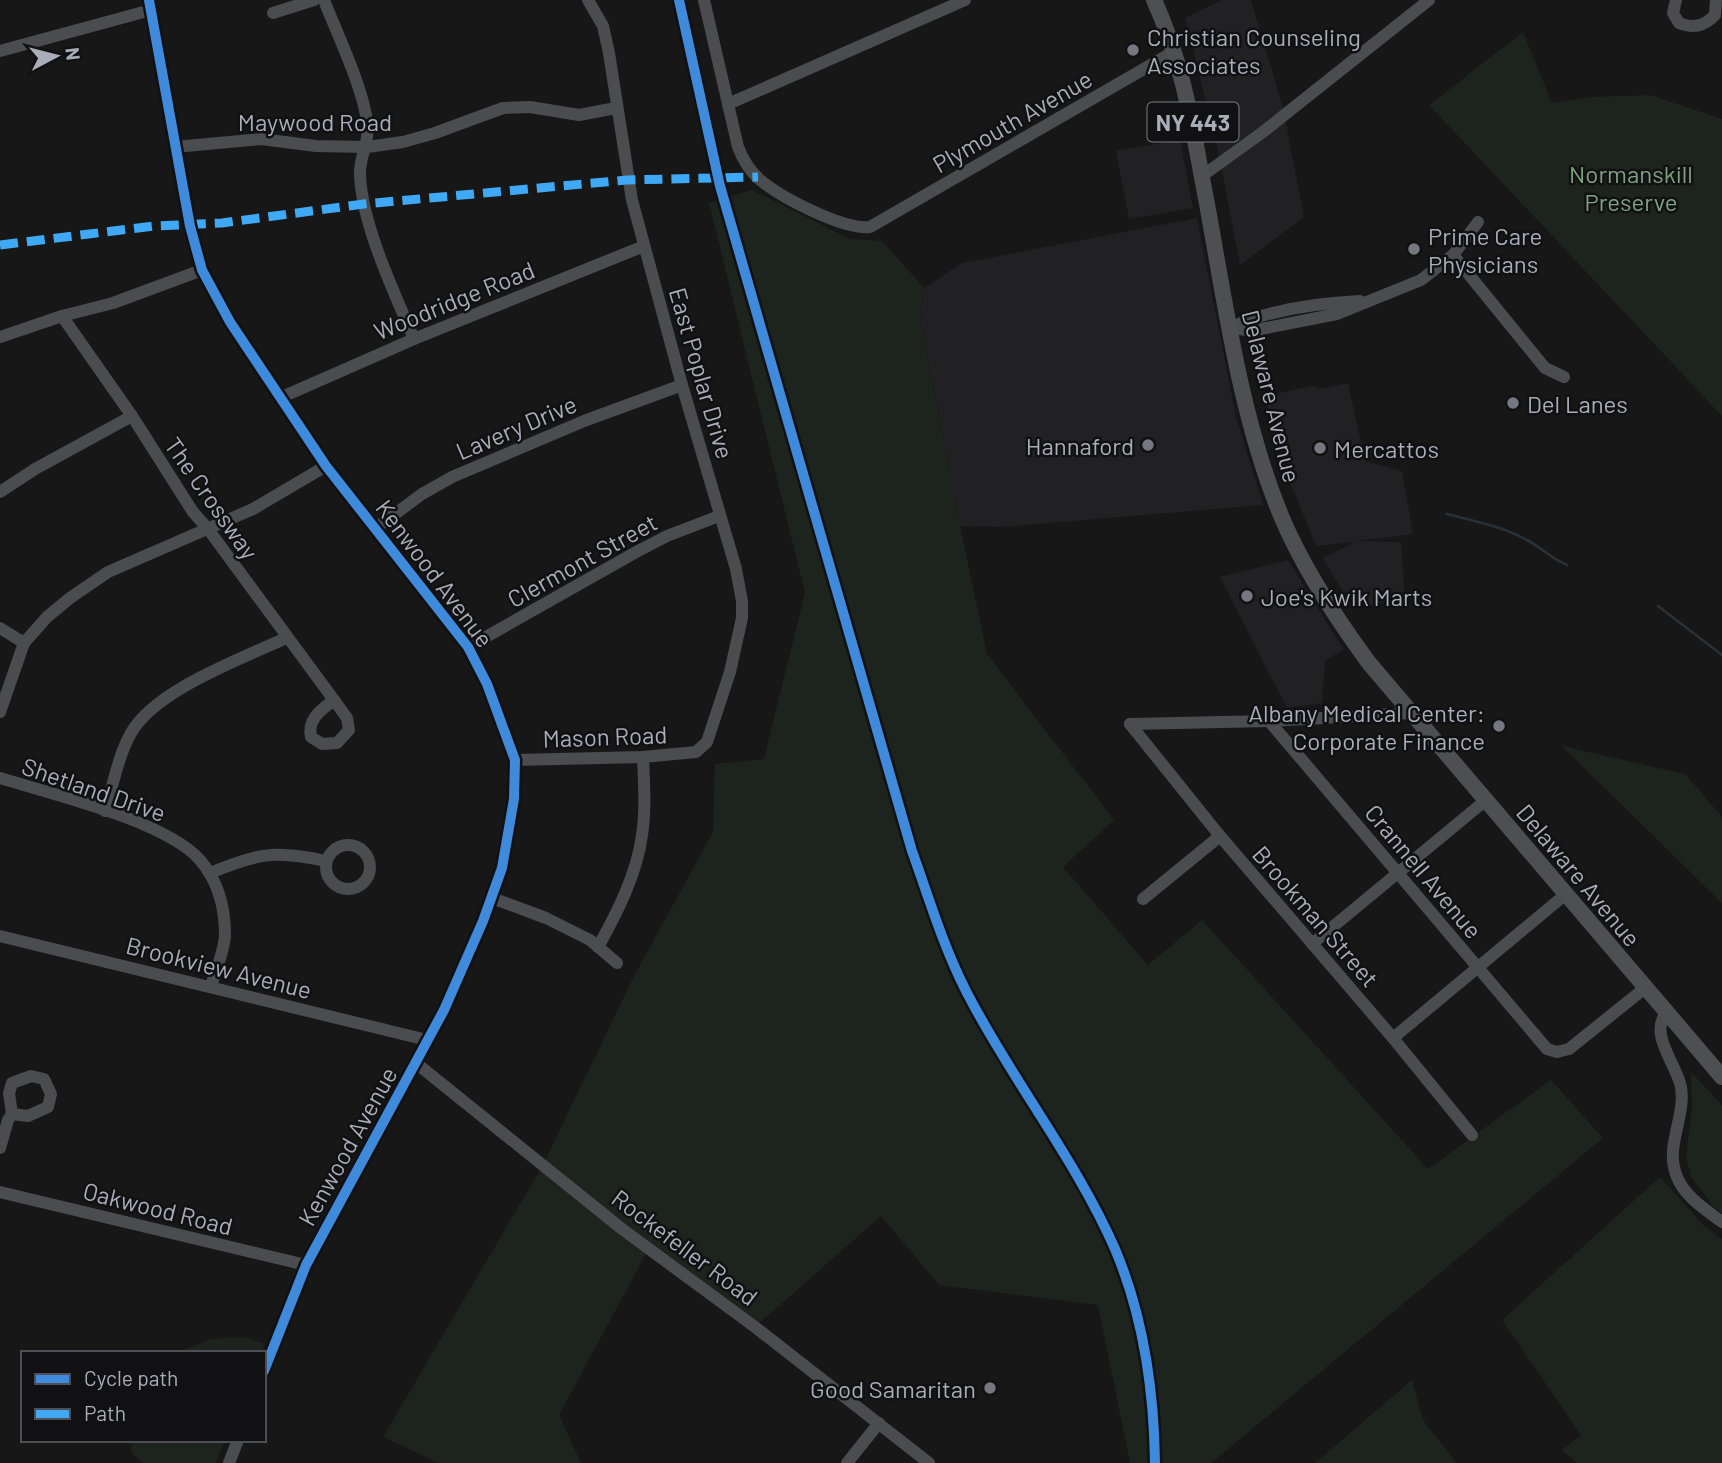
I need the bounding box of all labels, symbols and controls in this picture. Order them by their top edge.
north arrow [21,21,91,91]
place label: Christian Counseling Associates [1147,22,1361,79]
marker: Christian Counseling Associates [1125,42,1141,58]
text: N [61,46,86,62]
street label: Plymouth Avenue [927,64,1097,178]
road number: NY 443 [1148,102,1238,141]
street label: Maywood Road [238,107,392,136]
park label: Normanskill Preserve [1569,159,1693,216]
place label: Prime Care Physicians [1428,221,1542,278]
marker: Prime Care Physicians [1406,241,1422,257]
street label: Woodridge Road [369,255,539,345]
street label: East Poplar Drive [664,284,740,462]
street label: Delaware Avenue [1237,307,1307,485]
street label: Lavery Drive [451,389,581,465]
place label: Del Lanes [1527,389,1628,418]
marker: Del Lanes [1505,395,1521,411]
street label: The Crossway [159,431,265,565]
place label: Hannaford [1026,431,1134,460]
place label: Mercattos [1334,434,1439,463]
marker: Hannaford [1140,437,1156,453]
marker: Mercattos [1312,440,1328,456]
street label: Kenwood Avenue [370,494,500,652]
street label: Clermont Street [502,507,662,613]
place label: Joe's Kwik Marts [1261,582,1432,611]
marker: Joe's Kwik Marts [1239,588,1255,604]
place label: Albany Medical Center: Corporate Finance [1248,698,1485,755]
marker: Albany Medical Center: Corporate Finance [1491,718,1507,734]
street label: Mason Road [542,719,668,753]
street label: Shetland Drive [18,751,170,827]
street label: Crannell Avenue [1359,798,1489,944]
street label: Delaware Avenue [1511,798,1647,952]
street label: Brookman Street [1247,840,1385,992]
street label: Brookview Avenue [123,930,315,1004]
street label: Kenwood Avenue [291,1062,403,1230]
street label: Oakwood Road [80,1175,236,1241]
street label: Rockefeller Road [606,1183,764,1311]
legend [21,1351,266,1442]
text: Cycle path [84,1365,178,1390]
place label: Good Samaritan [810,1374,976,1403]
marker: Good Samaritan [982,1380,998,1396]
text: Path [84,1400,126,1425]

